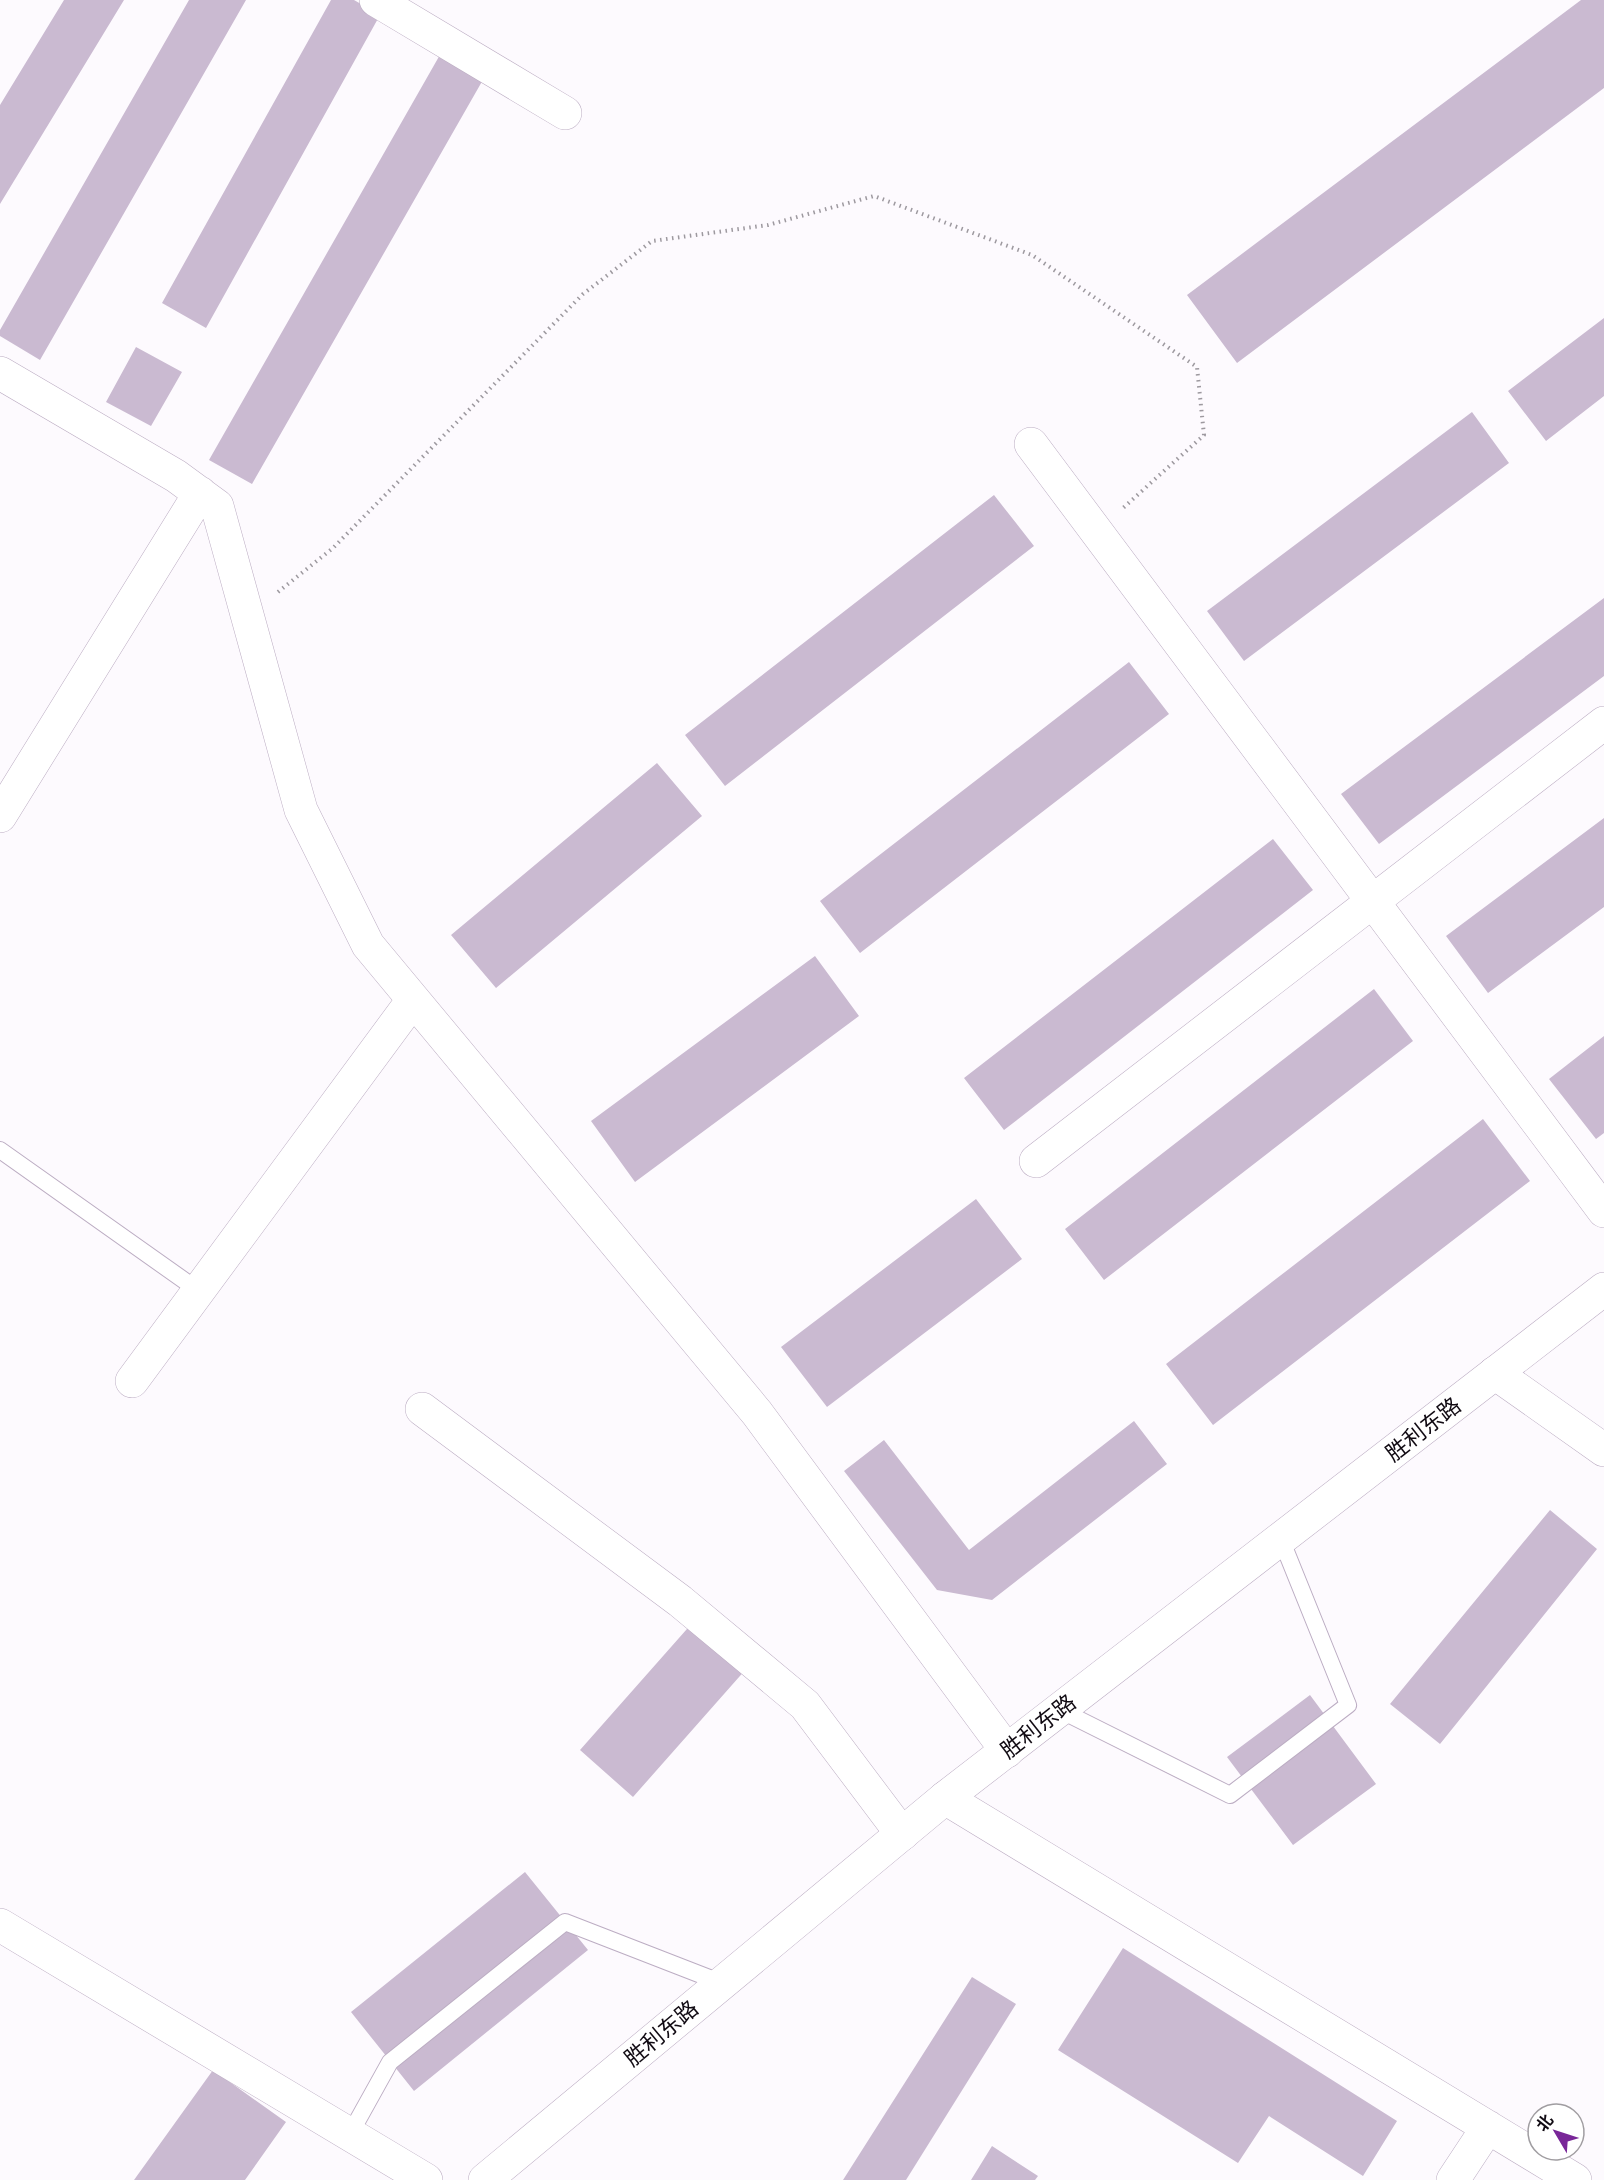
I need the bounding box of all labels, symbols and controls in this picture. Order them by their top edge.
street label: 胜利东路 [1382,1393,1465,1466]
street label: 胜利东路 [997,1690,1080,1763]
street label: 胜利东路 [620,1996,702,2070]
north arrow [1526,2102,1586,2162]
text: 北 [1533,2111,1556,2134]

